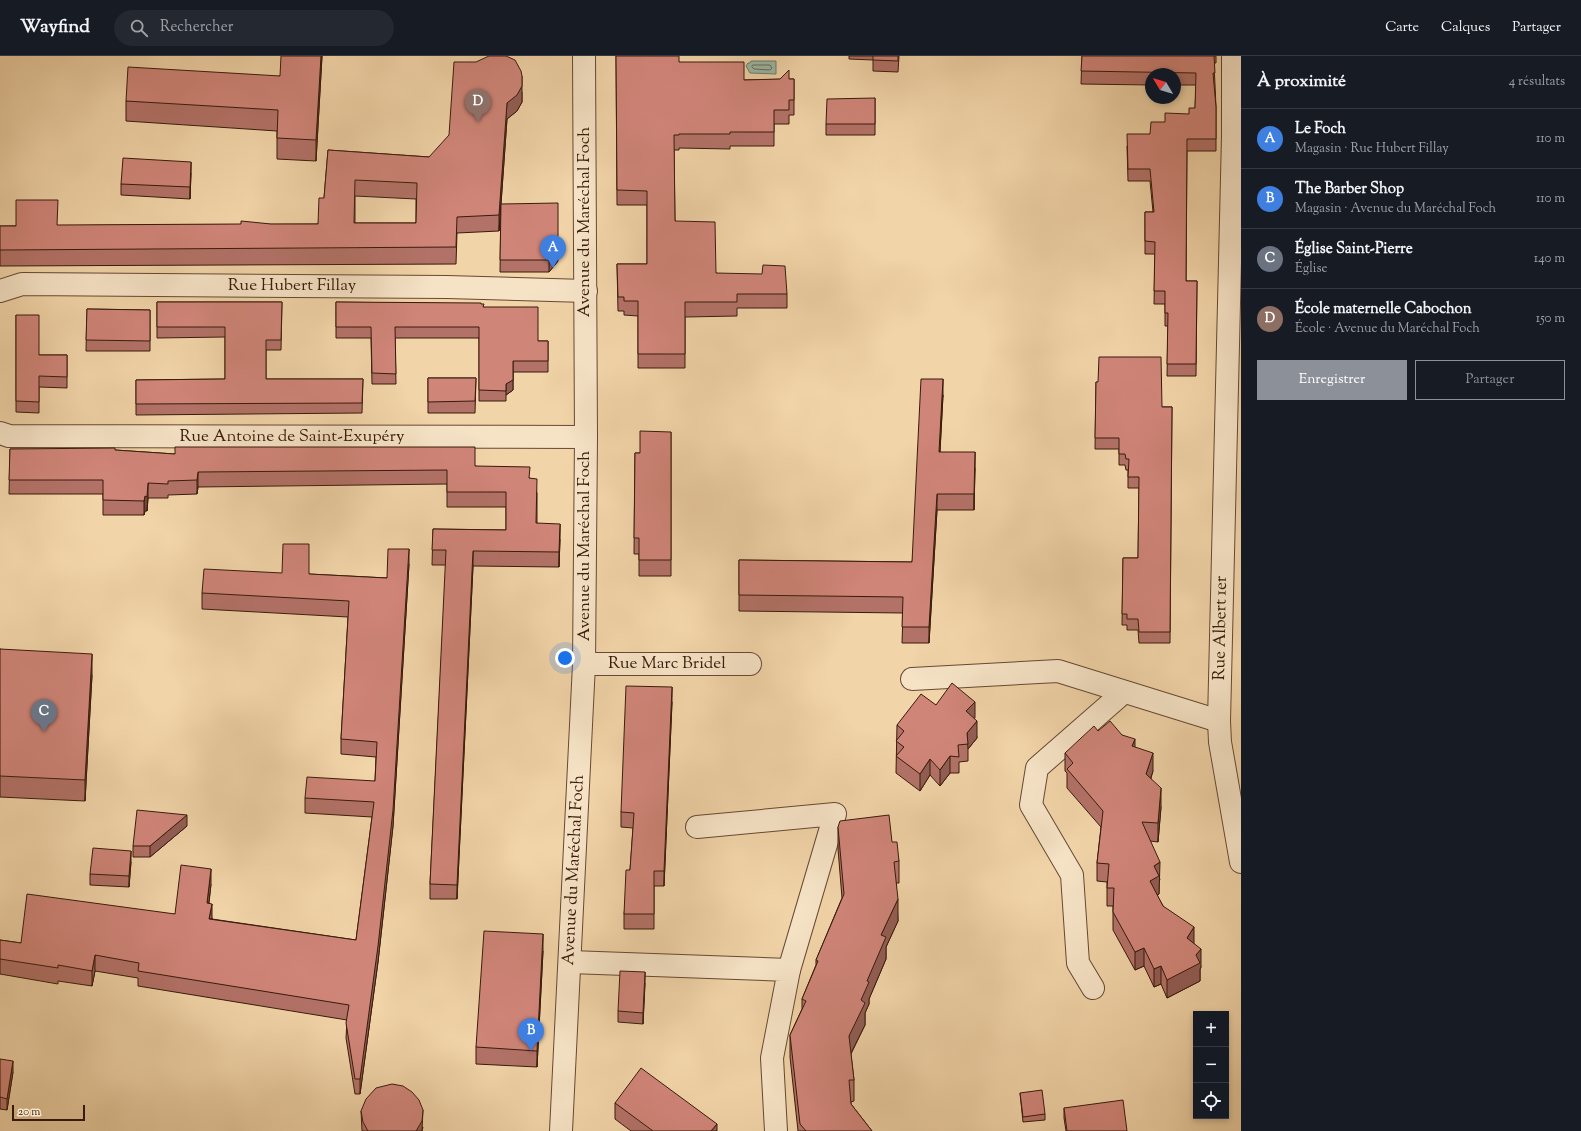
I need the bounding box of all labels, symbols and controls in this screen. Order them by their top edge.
search box [114,10,394,46]
text: Wayfind [20,14,90,41]
icon: search [128,17,150,39]
text: Rechercher [160,17,233,38]
text: Carte [1385,18,1419,38]
text: Calques [1441,18,1490,38]
text: Partager [1512,18,1561,38]
north arrow [1145,68,1181,104]
text: À proximité [1257,70,1346,94]
text: 4 résultats [1509,73,1565,91]
pin: D [465,89,491,122]
text: Le Foch [1295,119,1346,140]
street label: Avenue du Maréchal Foch [573,127,597,317]
text: A [1265,130,1275,148]
text: 110 m [1536,130,1565,148]
text: Magasin · Rue Hubert Fillay [1295,140,1449,158]
text: The Barber Shop [1295,179,1404,200]
text: B [1266,190,1274,208]
text: 110 m [1536,190,1565,208]
text: Magasin · Avenue du Maréchal Foch [1295,200,1496,218]
pin: A [540,235,566,268]
text: Église Saint-Pierre [1295,239,1413,260]
text: C [1265,250,1275,268]
text: 140 m [1534,250,1565,268]
text: Église [1295,260,1328,278]
street label: Rue Hubert Fillay [228,274,357,298]
text: École maternelle Cabochon [1295,299,1472,320]
text: D [1265,310,1275,328]
text: 150 m [1536,310,1565,328]
text: École · Avenue du Maréchal Foch [1295,320,1480,338]
button: Enregistrer [1257,360,1407,400]
button: Partager [1415,360,1565,400]
street label: Rue Antoine de Saint-Exupéry [180,425,405,449]
street label: Avenue du Maréchal Foch [573,451,597,641]
street label: Rue Albert 1er [1208,575,1234,681]
your location [555,648,575,668]
street label: Rue Marc Bridel [608,652,726,676]
pin: C [31,699,57,732]
street label: Avenue du Maréchal Foch [557,774,591,966]
map controls [1193,1011,1229,1119]
button: + [1193,1011,1229,1047]
pin: B [518,1018,544,1051]
button: − [1193,1047,1229,1083]
button: locate [1193,1083,1229,1119]
scale bar [12,1103,85,1122]
text: 20 m [18,1104,40,1120]

